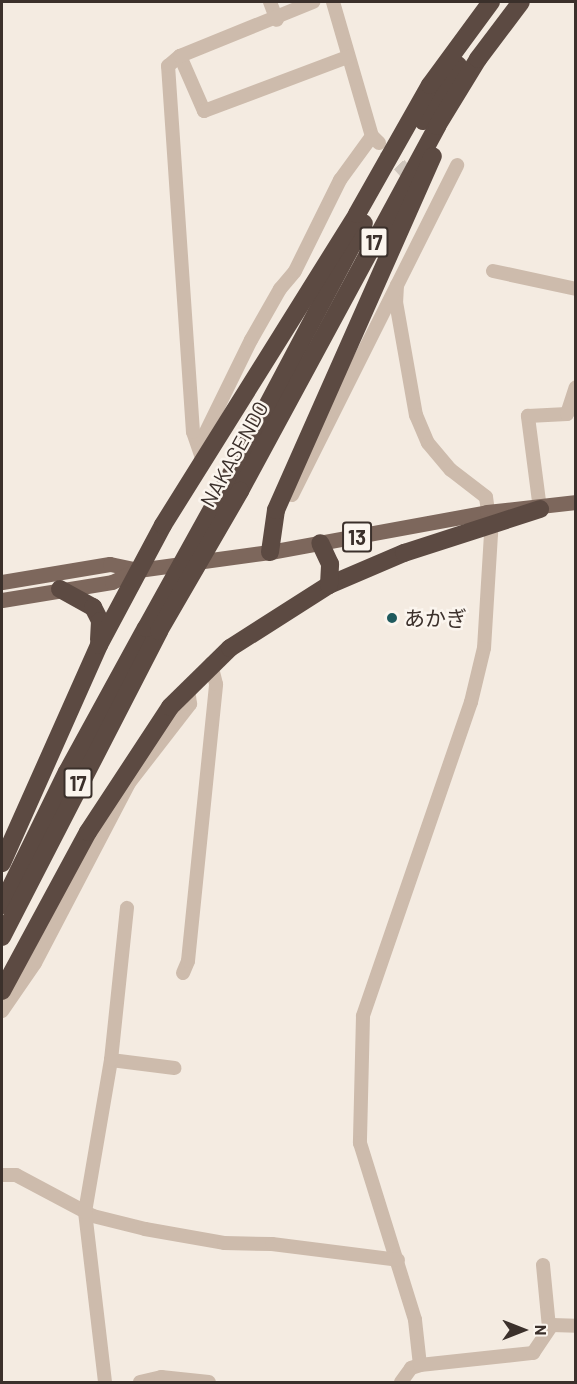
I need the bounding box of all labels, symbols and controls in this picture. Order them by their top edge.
road number: 17 [359,225,389,259]
street label: NAKASENDO [195,397,273,511]
road number: 13 [342,520,372,554]
place label: あかぎ [404,605,467,631]
marker: あかぎ [385,611,399,625]
road number: 17 [63,766,93,800]
north arrow [493,1300,553,1360]
text: N [532,1325,551,1335]

